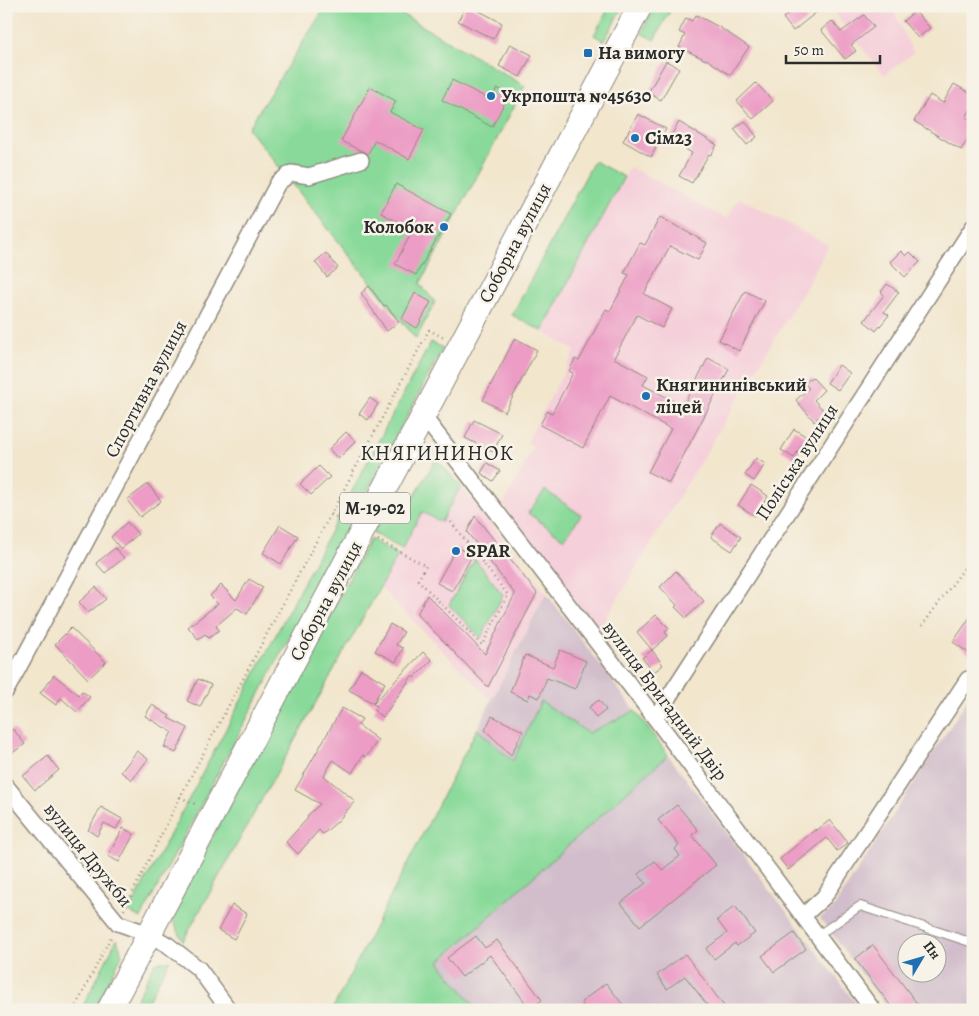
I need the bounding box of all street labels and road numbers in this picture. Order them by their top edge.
street label: Соборна вулиця [472,179,558,307]
street label: Спортивна вулиця [99,316,193,462]
street label: Поліська вулиця [750,399,844,525]
road number: М-19-02 [340,492,410,524]
street label: Соборна вулиця [283,537,369,665]
street label: вулиця Бригадний Двір [596,616,734,786]
street label: вулиця Дружби [38,797,138,913]

